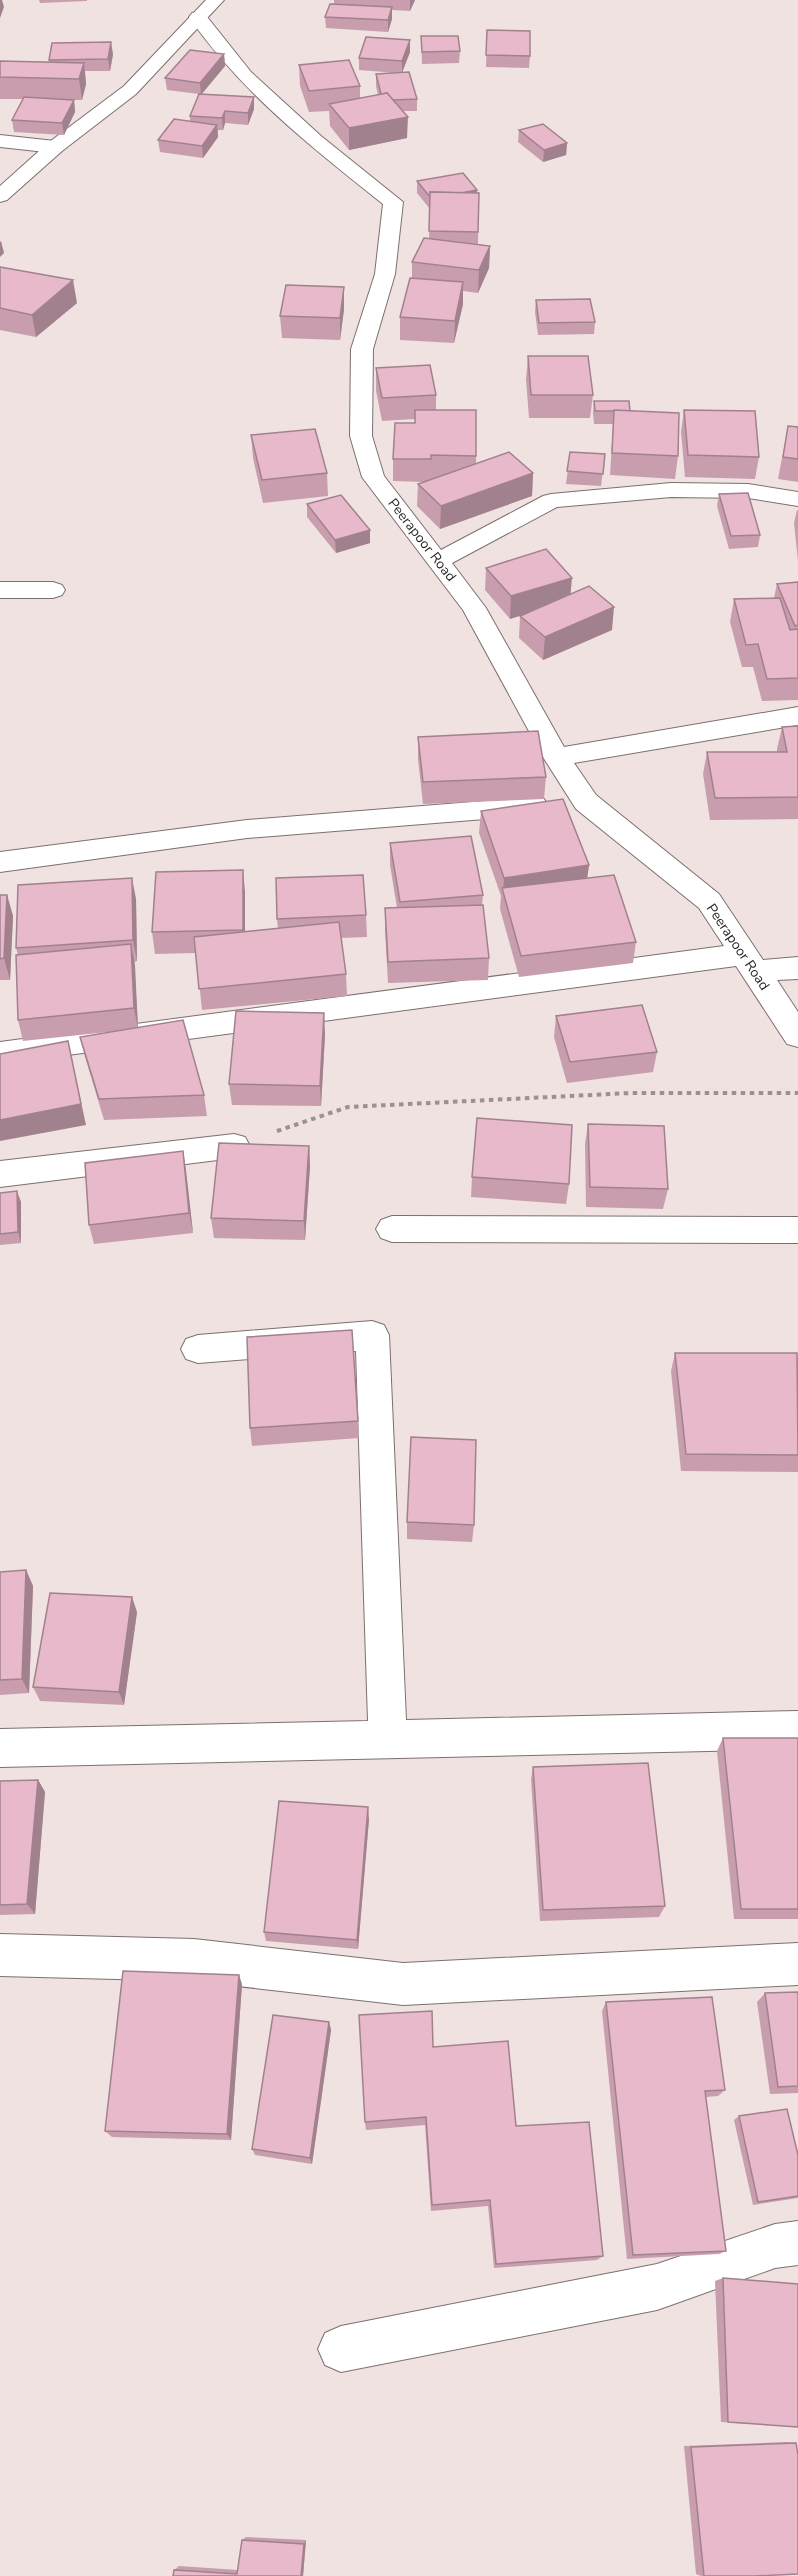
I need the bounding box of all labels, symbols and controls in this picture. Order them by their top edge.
street label: Peerapoor Road [384,494,460,586]
street label: Peerapoor Road [702,900,774,994]

